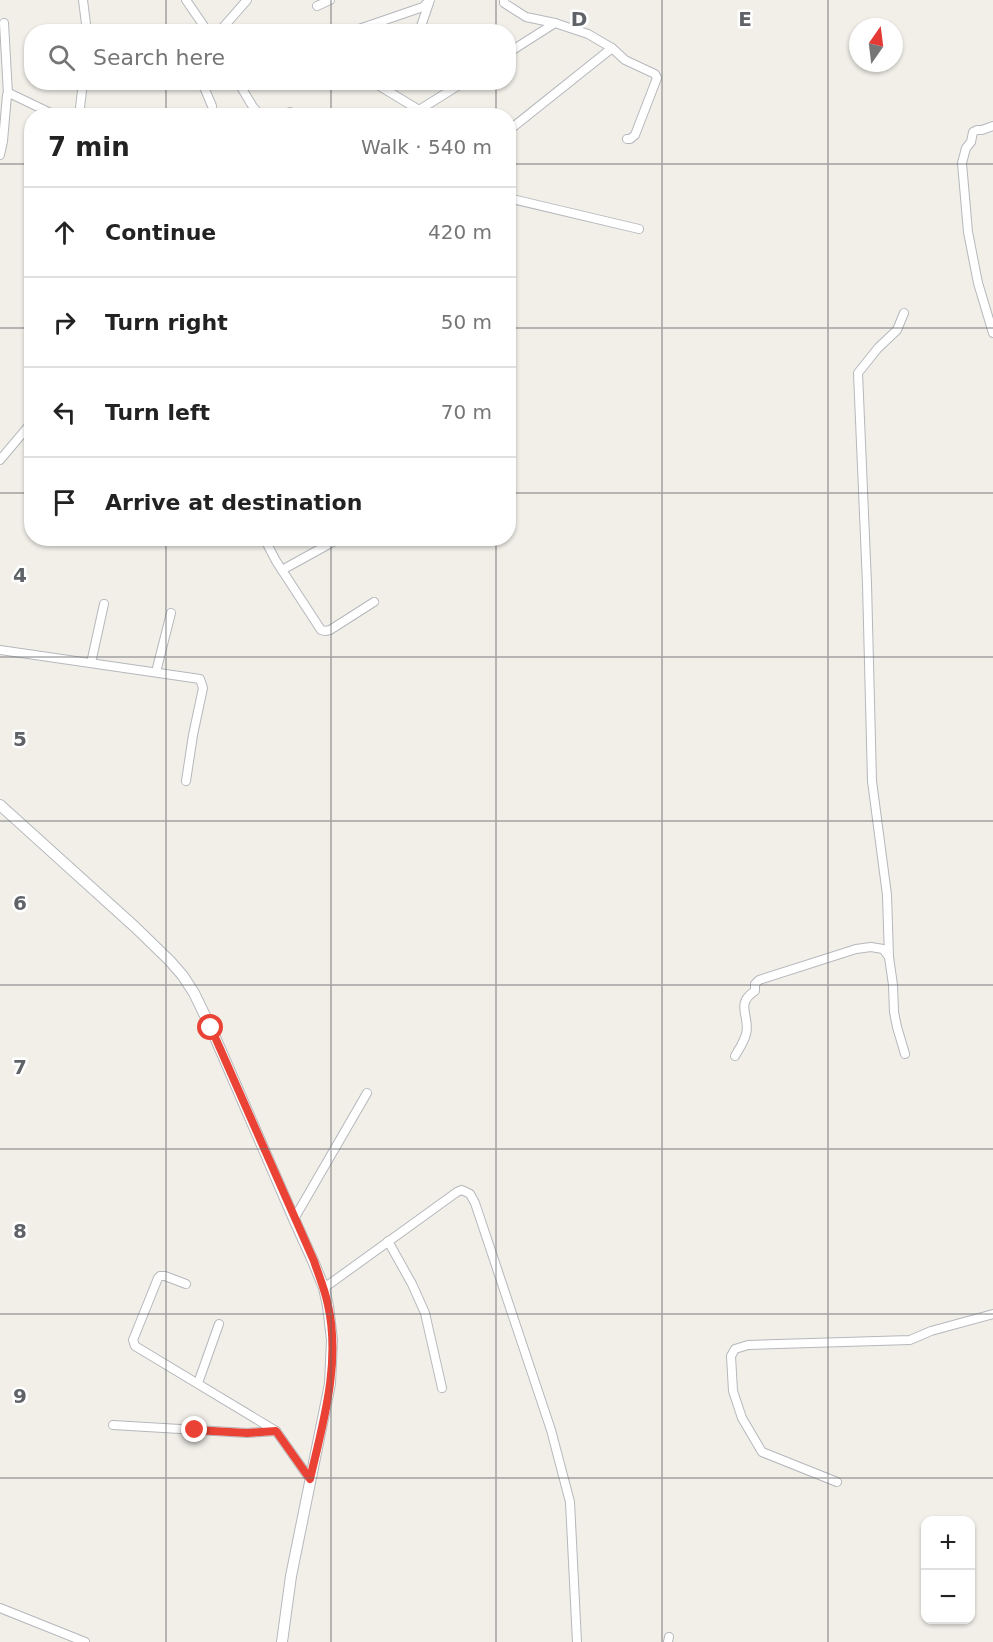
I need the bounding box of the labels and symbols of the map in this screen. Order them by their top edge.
text: D [571,7,587,31]
text: E [738,7,752,31]
north arrow [849,18,903,72]
text: 4 [13,563,27,587]
text: 5 [13,727,27,751]
text: 6 [13,891,27,915]
route start [197,1014,223,1040]
text: 7 [13,1055,27,1079]
text: 8 [13,1219,27,1243]
text: 9 [13,1384,27,1408]
route end [181,1416,207,1442]

